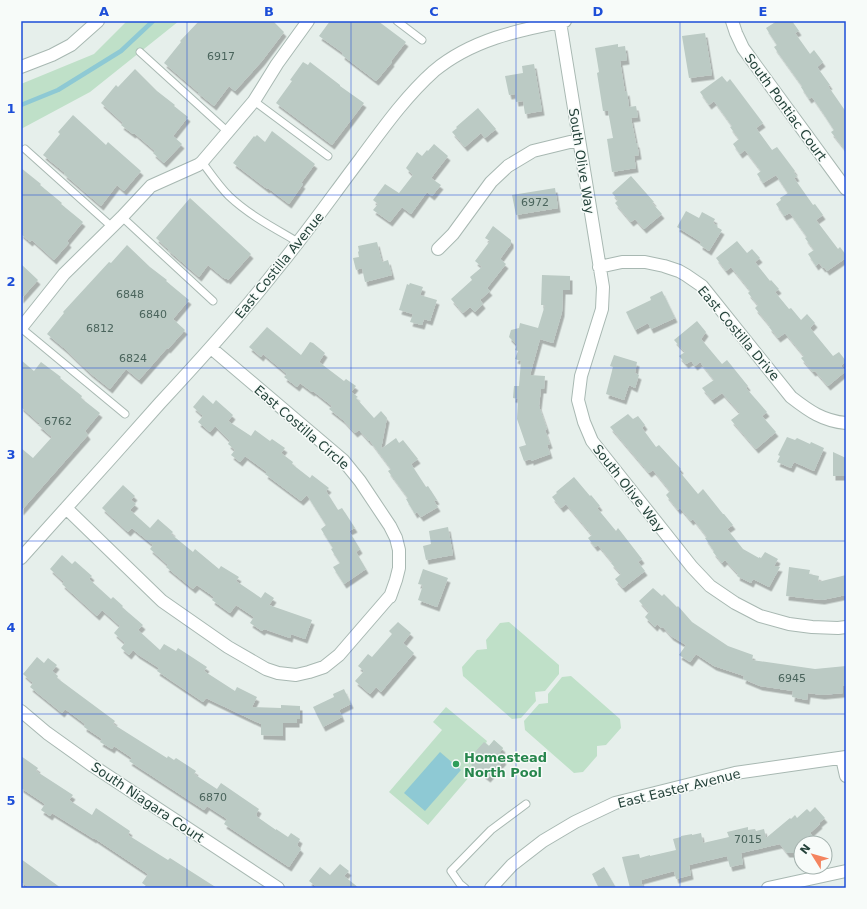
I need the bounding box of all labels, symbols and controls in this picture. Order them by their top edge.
text: A [99,4,109,19]
text: B [264,4,274,19]
text: C [429,4,439,19]
text: D [593,4,604,19]
text: E [759,4,767,19]
house number: 6917 [207,50,235,63]
street label: South Pontiac Court [742,51,830,164]
text: 1 [6,101,16,116]
street label: South Olive Way [566,107,597,215]
house number: 6972 [521,196,549,209]
street label: East Costilla Avenue [232,209,327,321]
text: 2 [6,274,16,289]
street label: East Costilla Drive [695,283,783,384]
house number: 6848 [116,288,144,301]
house number: 6840 [139,308,167,321]
house number: 6812 [86,322,114,335]
house number: 6824 [119,352,147,365]
street label: East Costilla Circle [251,382,352,473]
house number: 6762 [44,415,72,428]
street label: South Olive Way [590,442,668,535]
text: 3 [6,447,16,462]
text: 4 [6,620,16,635]
house number: 6945 [778,672,806,685]
place label: Homestead North Pool [464,750,547,780]
street label: South Niagara Court [89,759,207,846]
marker: Homestead North Pool [451,759,461,769]
street label: East Easter Avenue [616,766,742,811]
house number: 6870 [199,791,227,804]
text: 5 [6,793,16,808]
house number: 7015 [734,833,762,846]
north arrow [793,835,833,875]
text: N [797,842,813,857]

